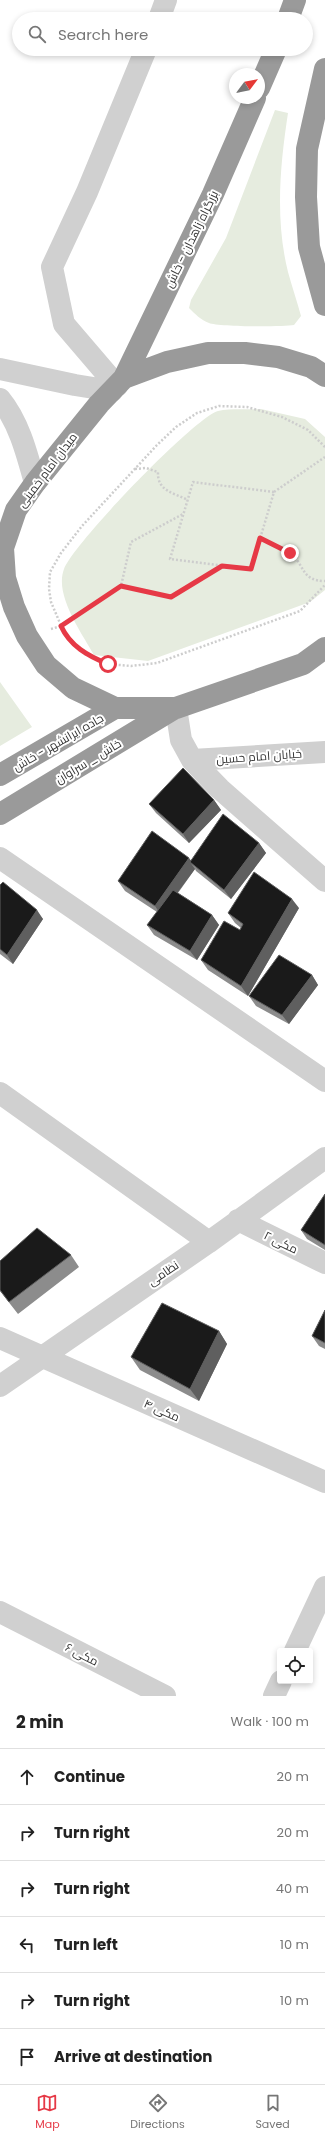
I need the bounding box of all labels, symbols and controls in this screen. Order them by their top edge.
search box [12,12,313,56]
icon: search [26,23,48,45]
text: Search here [58,24,148,45]
north arrow [229,68,265,104]
street label: بزرگراه زاهدان - خاش [160,187,222,291]
street label: میدان امام خمینی [13,429,81,511]
route end [281,544,299,562]
route start [99,655,117,673]
street label: جاده ایرانشهر - خاش [9,709,107,775]
street label: خاش _ سراوان [52,735,124,787]
street label: خیابان امام حسین [216,745,302,767]
street label: مکی ۲ [261,1227,301,1257]
street label: نظامی [144,1256,182,1290]
street label: مکی ۴ [141,1395,183,1425]
street label: مکی ۶ [62,1638,102,1670]
map controls [277,1648,313,1684]
button: locate [277,1648,313,1684]
text: 2 min [16,1710,64,1734]
text: Walk · 100 m [231,1712,309,1731]
icon: ahead [16,1766,38,1788]
text: Continue [54,1766,125,1787]
text: 20 m [276,1767,309,1786]
icon: right [16,1822,38,1844]
text: Turn right [54,1822,130,1843]
text: 20 m [276,1823,309,1842]
icon: right [16,1878,38,1900]
text: Turn right [54,1878,130,1899]
text: 40 m [276,1879,309,1898]
icon: left [16,1934,38,1956]
text: Turn left [54,1934,118,1955]
text: 10 m [280,1935,309,1954]
icon: right [16,1990,38,2012]
text: Turn right [54,1990,130,2011]
text: 10 m [280,1991,309,2010]
icon: arrive [16,2046,38,2068]
text: Arrive at destination [54,2046,212,2067]
tab: Map [35,2092,60,2133]
tab: Directions [130,2092,185,2133]
tab: Saved [255,2092,290,2133]

